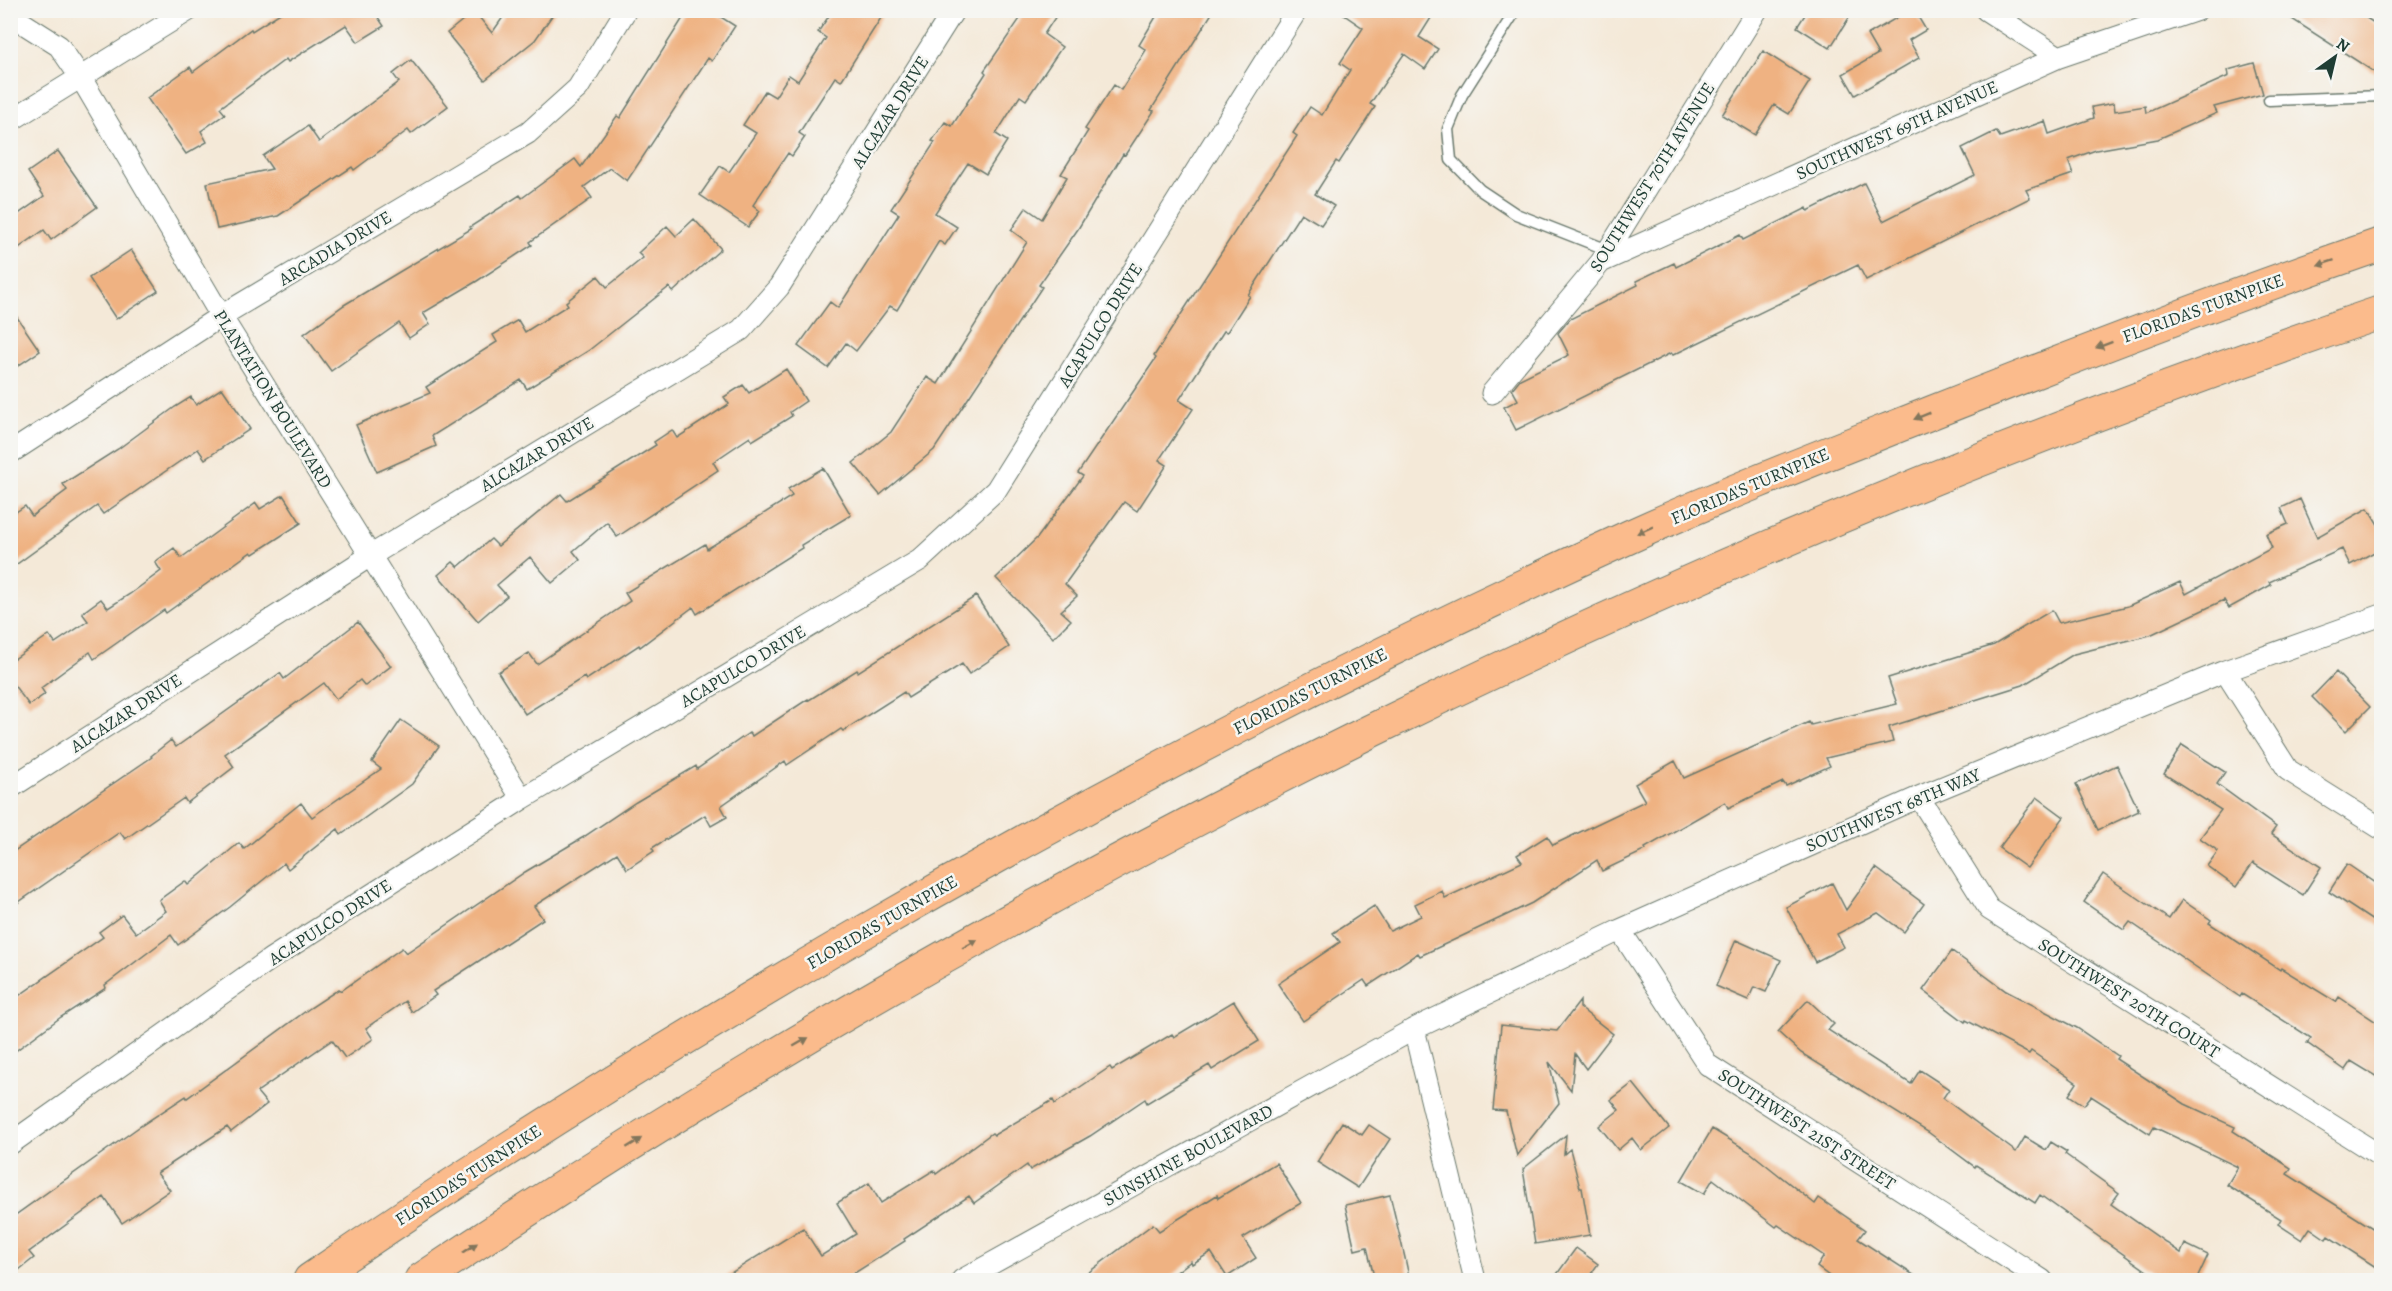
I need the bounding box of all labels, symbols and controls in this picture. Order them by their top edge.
north arrow [2305,27,2365,87]
text: N [2332,33,2354,58]
street label: ALCAZAR DRIVE [845,51,934,174]
street label: SOUTHWEST 69TH AVENUE [1792,75,2002,185]
street label: SOUTHWEST 70TH AVENUE [1584,78,1720,276]
street label: ARCADIA DRIVE [273,205,396,292]
street label: ACAPULCO DRIVE [1052,258,1148,393]
one-way arrow [2317,259,2335,268]
street label: FLORIDA'S TURNPIKE [2119,268,2287,348]
street label: PLANTATION BOULEVARD [208,305,338,493]
one-way arrow [2094,340,2112,350]
street label: ALCAZAR DRIVE [475,411,598,498]
one-way arrow [1913,412,1931,421]
street label: FLORIDA'S TURNPIKE [1667,442,1833,530]
one-way arrow [1635,525,1653,535]
street label: ACAPULCO DRIVE [675,619,810,713]
street label: FLORIDA'S TURNPIKE [1229,642,1391,740]
street label: ALCAZAR DRIVE [65,668,186,759]
street label: SOUTHWEST 68TH WAY [1802,762,1985,858]
street label: FLORIDA'S TURNPIKE [802,869,962,975]
street label: ACAPULCO DRIVE [263,873,396,971]
street label: SOUTHWEST 20TH COURT [2034,932,2224,1064]
one-way arrow [961,939,978,949]
one-way arrow [793,1037,810,1047]
street label: SOUTHWEST 21ST STREET [1714,1063,1901,1196]
street label: SUNSHINE BOULEVARD [1099,1098,1277,1212]
street label: FLORIDA'S TURNPIKE [390,1119,546,1231]
one-way arrow [626,1138,642,1149]
one-way arrow [462,1243,478,1254]

